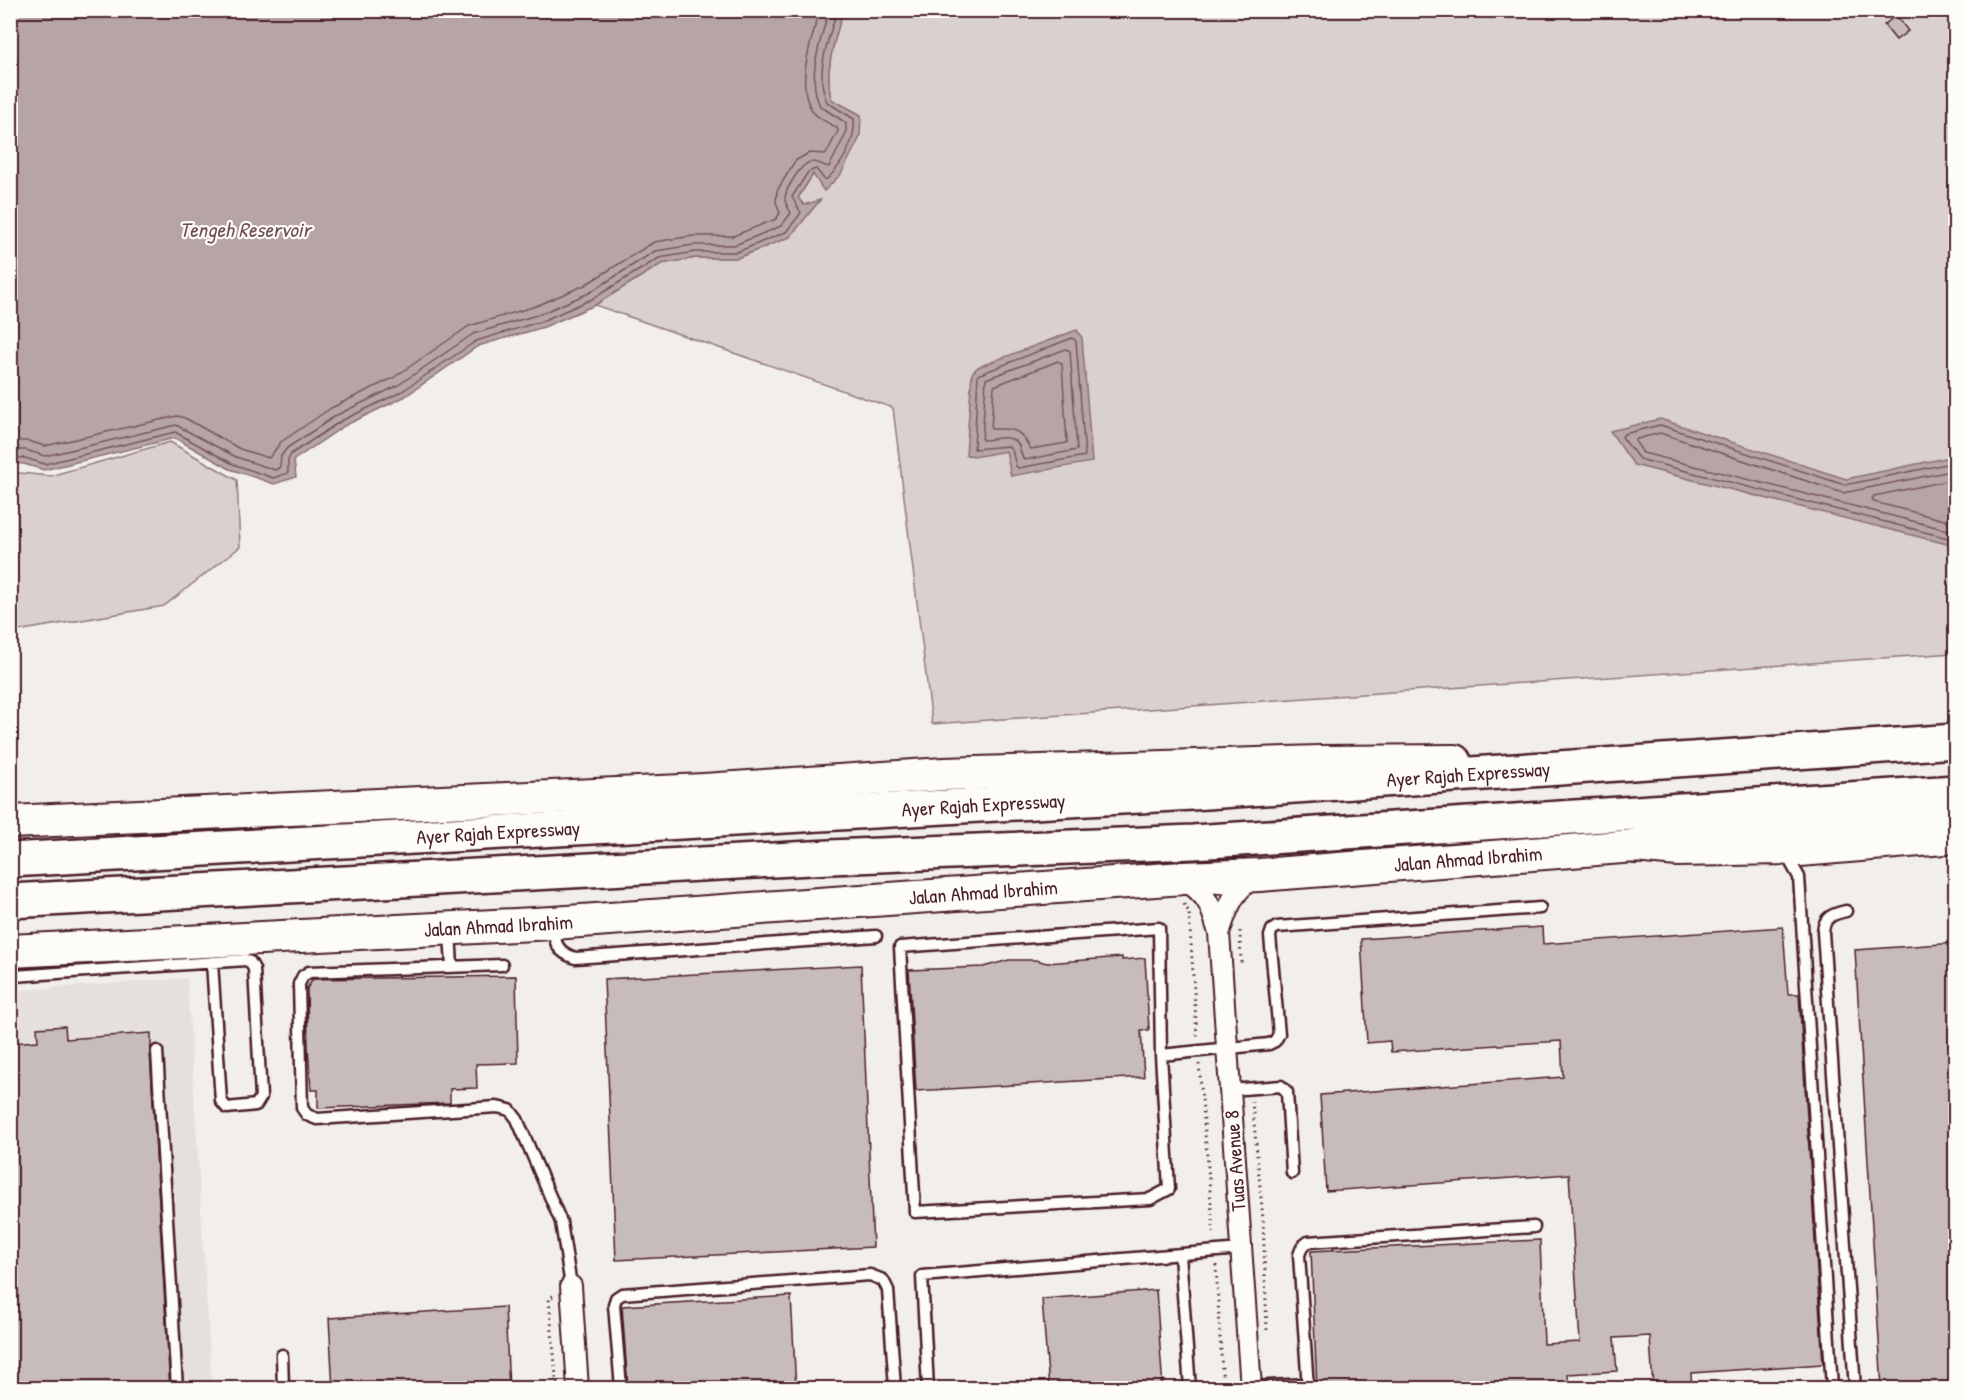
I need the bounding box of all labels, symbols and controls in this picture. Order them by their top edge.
water label: Tengeh Reservoir [179,215,313,244]
street label: Ayer Rajah Expressway [1386,755,1551,793]
street label: Ayer Rajah Expressway [901,786,1066,822]
street label: Ayer Rajah Expressway [416,814,581,850]
street label: Jalan Ahmad Ibrahim [1393,839,1543,878]
street label: Jalan Ahmad Ibrahim [908,873,1058,911]
street label: Jalan Ahmad Ibrahim [423,908,574,943]
street label: Tuas Avenue 8 [1217,1109,1252,1213]

